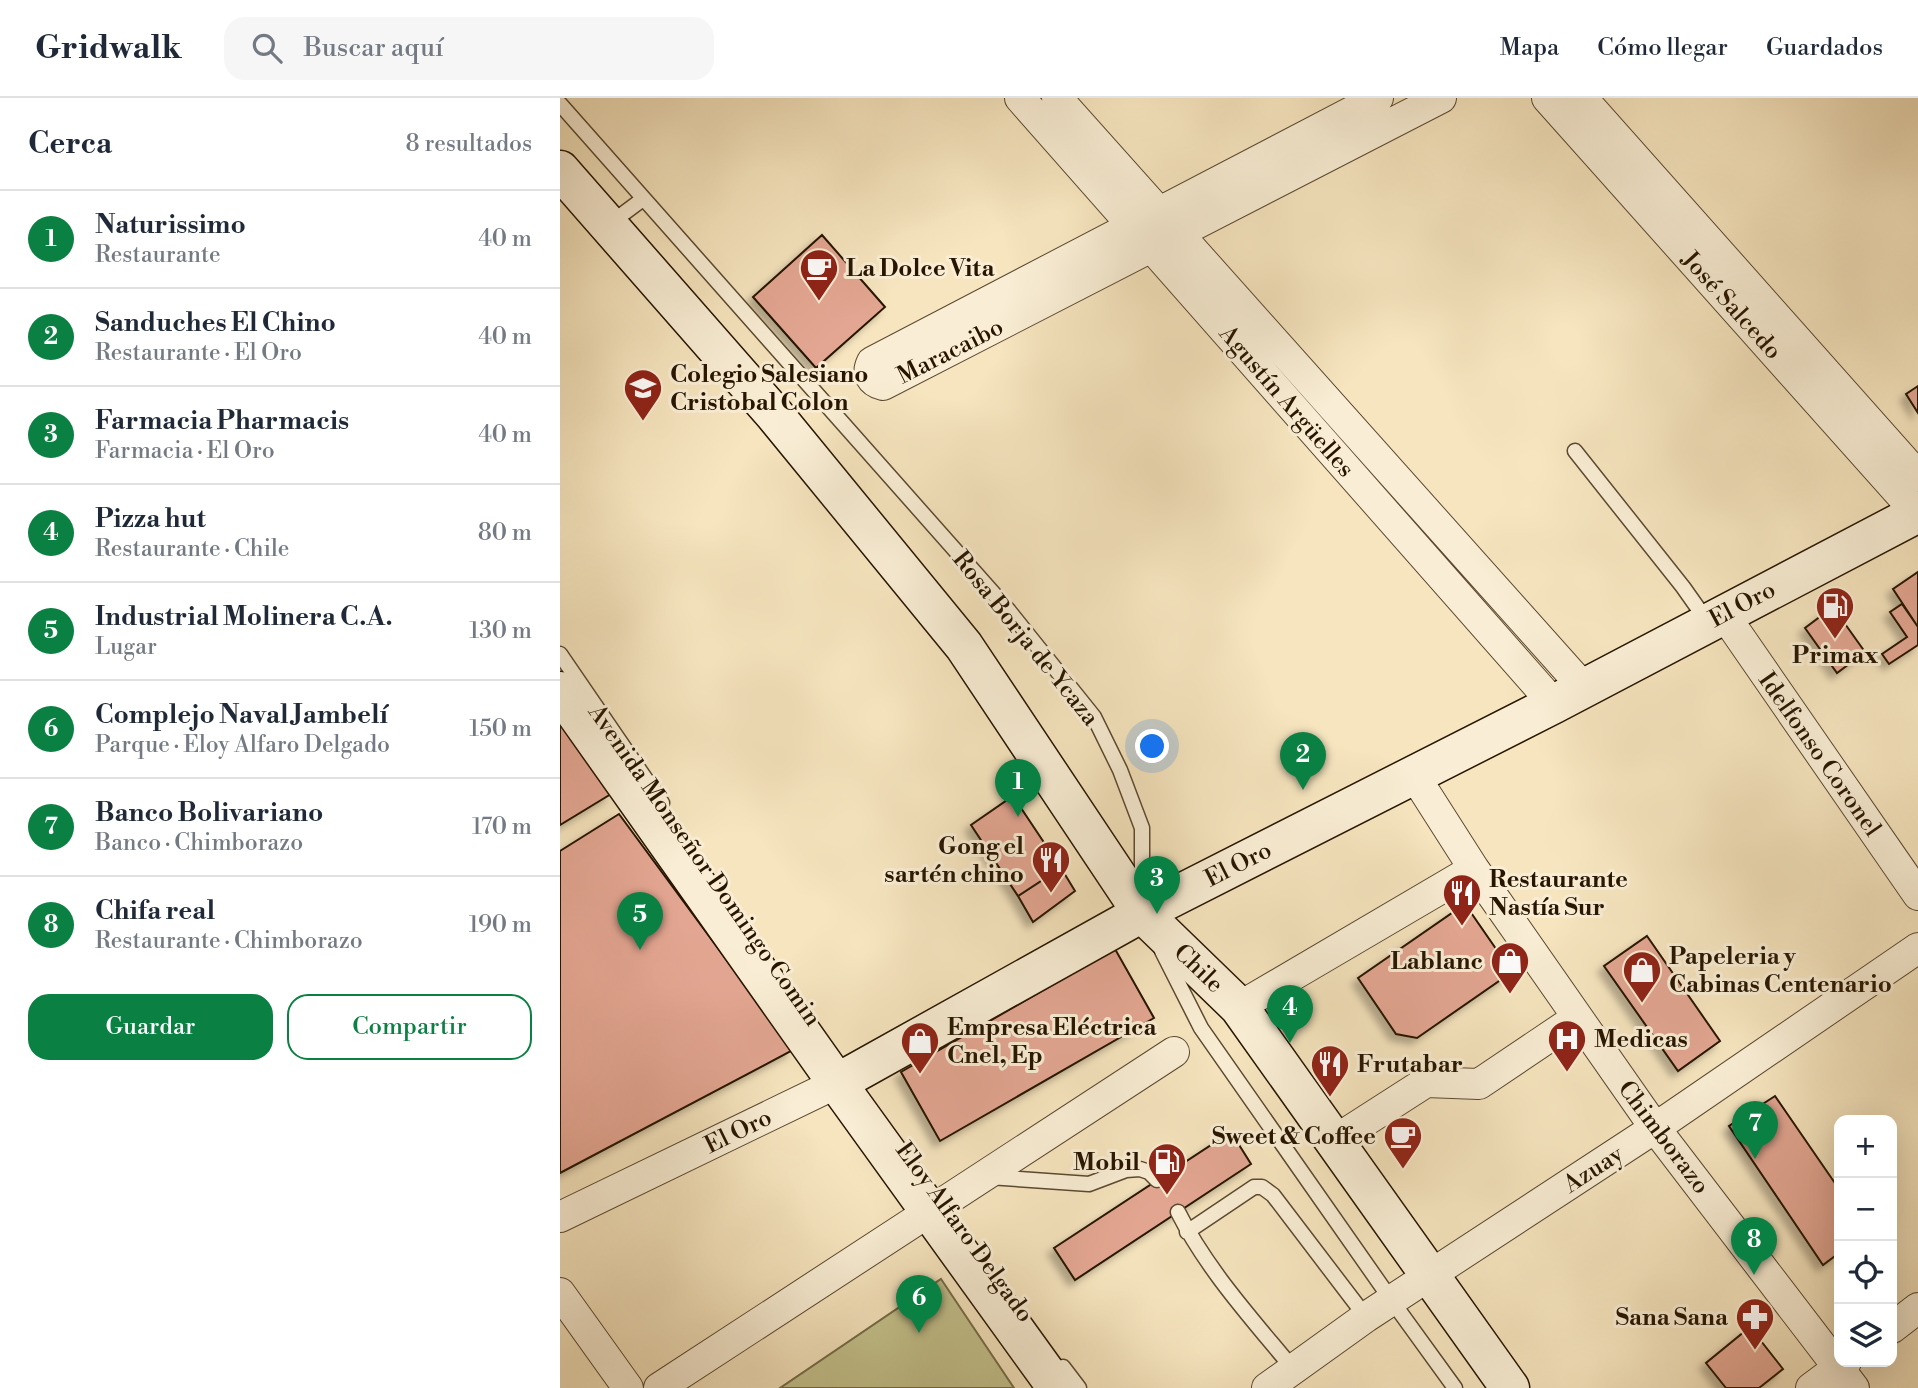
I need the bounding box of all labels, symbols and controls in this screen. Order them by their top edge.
search box [224,17,714,80]
text: Gridwalk [35,28,182,69]
icon: search [248,29,286,67]
text: Buscar aquí [304,32,444,64]
text: Mapa [1500,33,1559,63]
text: Cómo llegar [1597,33,1728,63]
text: Guardados [1766,33,1883,63]
text: Cerca [28,125,112,163]
text: 8 resultados [406,130,532,158]
text: Naturissimo [95,209,246,241]
text: 1 [45,225,57,253]
text: 40 m [478,225,532,253]
text: Restaurante [95,241,221,269]
street label: José Salcedo [1674,244,1788,366]
cafe icon: La Dolce Vita [798,247,840,302]
place label: La Dolce Vita [846,254,996,284]
text: Sanduches El Chino [95,307,336,339]
street label: Maracaibo [892,312,1009,391]
street label: Agustín Argüelles [1212,319,1360,484]
text: 2 [44,323,58,351]
text: 40 m [478,323,532,351]
text: Restaurante · El Oro [95,339,302,367]
place label: Colegio Salesiano Cristobal Colon [670,360,868,418]
school or university icon: Colegio Salesiano Cristobal Colon [622,367,664,422]
text: Farmacia Pharmacis [95,405,349,437]
text: 3 [44,421,58,449]
text: 40 m [478,421,532,449]
text: Farmacia · El Oro [95,437,275,465]
text: Pizza hut [95,503,206,535]
text: 4 [43,519,59,547]
text: 80 m [478,519,532,547]
text: Restaurante · Chile [95,535,289,563]
street label: Rosa Borja de Ycaza [946,545,1105,733]
street label: El Oro [1704,575,1781,635]
fuel station icon: Primax [1814,585,1856,640]
text: Industrial Molinera C.A. [95,601,393,633]
text: 5 [44,617,58,645]
text: 130 m [469,617,532,645]
text: Lugar [95,633,157,661]
place label: Primax [1792,641,1878,671]
street label: Idelfonso Coronel [1751,667,1887,843]
street label: Avenida Monseñor Domingo Comin [581,698,827,1032]
text: Complejo Naval Jambelí [95,699,388,731]
text: 6 [44,715,58,743]
text: 150 m [469,715,532,743]
your location [1135,729,1169,763]
text: Parque · Eloy Alfaro Delgado [95,731,390,759]
pin: 2 [1280,732,1326,790]
pin: 1 [995,759,1041,817]
text: Banco Bolivariano [95,797,323,829]
text: 7 [44,813,58,841]
text: 170 m [472,813,532,841]
text: Banco · Chimborazo [95,829,303,857]
place label: Gong el sartén chino [884,832,1024,890]
street label: El Oro [1200,835,1277,894]
restaurant icon: Gong el sartén chino [1030,839,1072,894]
pin: 3 [1134,856,1180,914]
place label: Restaurante Nastía Sur [1489,865,1628,923]
restaurant icon: Restaurante Nastía Sur [1441,872,1483,927]
pin: 5 [617,892,663,950]
text: Chifa real [95,895,215,927]
text: 8 [44,911,58,939]
text: 190 m [469,911,532,939]
text: Restaurante · Chimborazo [95,927,363,955]
street label: Chile [1167,938,1230,1000]
shop icon: Lablanc [1489,940,1531,995]
place label: Papeleria y Cabinas Centenario [1669,942,1892,1000]
place label: Lablanc [1390,947,1483,977]
shop icon: Papeleria y Cabinas Centenario [1621,949,1663,1004]
pin: 4 [1267,985,1313,1043]
button: Guardar [28,994,273,1060]
button: Compartir [287,994,532,1060]
place label: Empresa Eléctrica Cnel, Ep [947,1013,1158,1071]
hospital icon: Medicas [1546,1018,1588,1073]
shop icon: Empresa Eléctrica Cnel, Ep [899,1020,941,1075]
place label: Medicas [1594,1025,1688,1055]
restaurant icon: Frutabar [1309,1043,1351,1098]
place label: Frutabar [1357,1050,1463,1080]
street label: Chimborazo [1611,1075,1716,1200]
pin: 7 [1732,1101,1778,1159]
street label: El Oro [700,1103,777,1161]
cafe icon: Sweet & Coffee [1382,1115,1424,1170]
map controls [1834,1115,1897,1367]
button: + [1834,1115,1897,1178]
place label: Sweet & Coffee [1212,1122,1376,1152]
street label: Eloy Alfaro Delgado [889,1136,1040,1329]
street label: Azuay [1557,1139,1629,1201]
fuel station icon: Mobil [1146,1141,1188,1196]
place label: Mobil [1073,1148,1140,1178]
button: − [1834,1178,1897,1241]
pin: 8 [1731,1217,1777,1275]
button: locate [1834,1241,1897,1304]
pin: 6 [896,1275,942,1333]
pharmacy icon: Sana Sana [1734,1296,1776,1351]
place label: Sana Sana [1615,1303,1729,1333]
button: layers [1834,1304,1897,1367]

